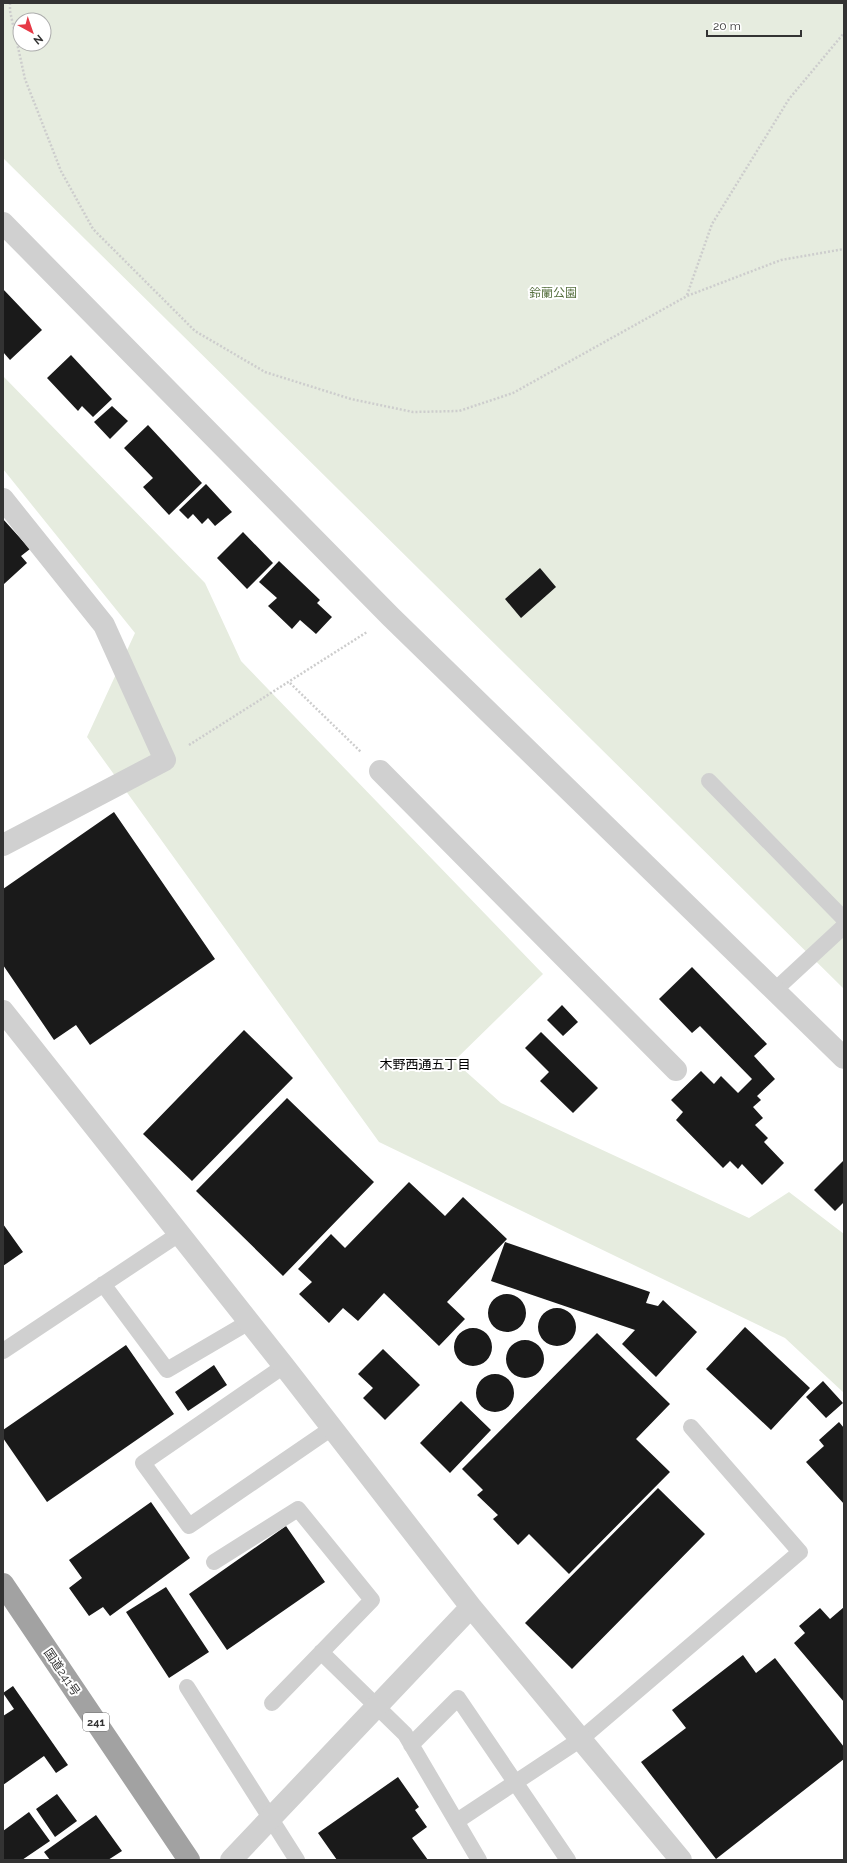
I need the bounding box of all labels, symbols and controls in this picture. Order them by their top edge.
north arrow [12,12,52,52]
scale bar [707,12,801,38]
text: 20 m [713,19,741,33]
text: N [31,32,46,47]
park label: 鈴蘭公園 [529,286,577,300]
district label: 木野西通五丁目 [379,1057,471,1072]
street label: 国道241号 [41,1646,83,1698]
road number: 241 [83,1713,109,1731]

